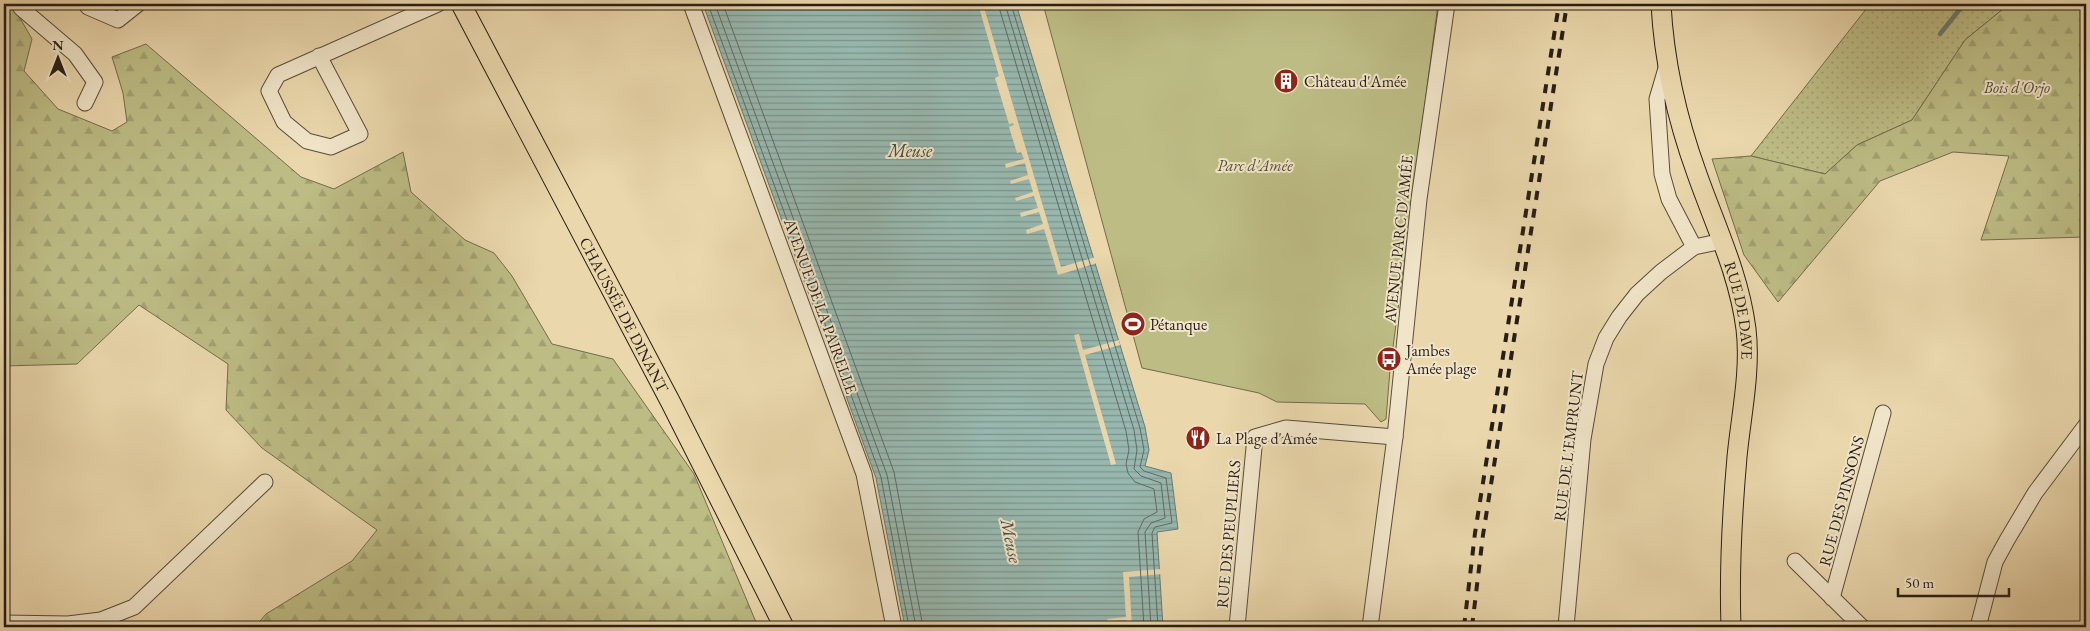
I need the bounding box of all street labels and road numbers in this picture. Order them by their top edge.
street label: AVENUE PARC D'AMÉE [1379,154,1418,325]
street label: AVENUE DE LA PAIRELLE [779,215,862,397]
street label: CHAUSSÉE DE DINANT [575,234,674,396]
street label: RUE DE DAVE [1719,259,1757,360]
street label: RUE DE L'EMPRUNT [1549,369,1588,522]
street label: RUE DES PINSONS [1814,434,1869,569]
street label: RUE DES PEUPLIERS [1212,459,1245,609]

